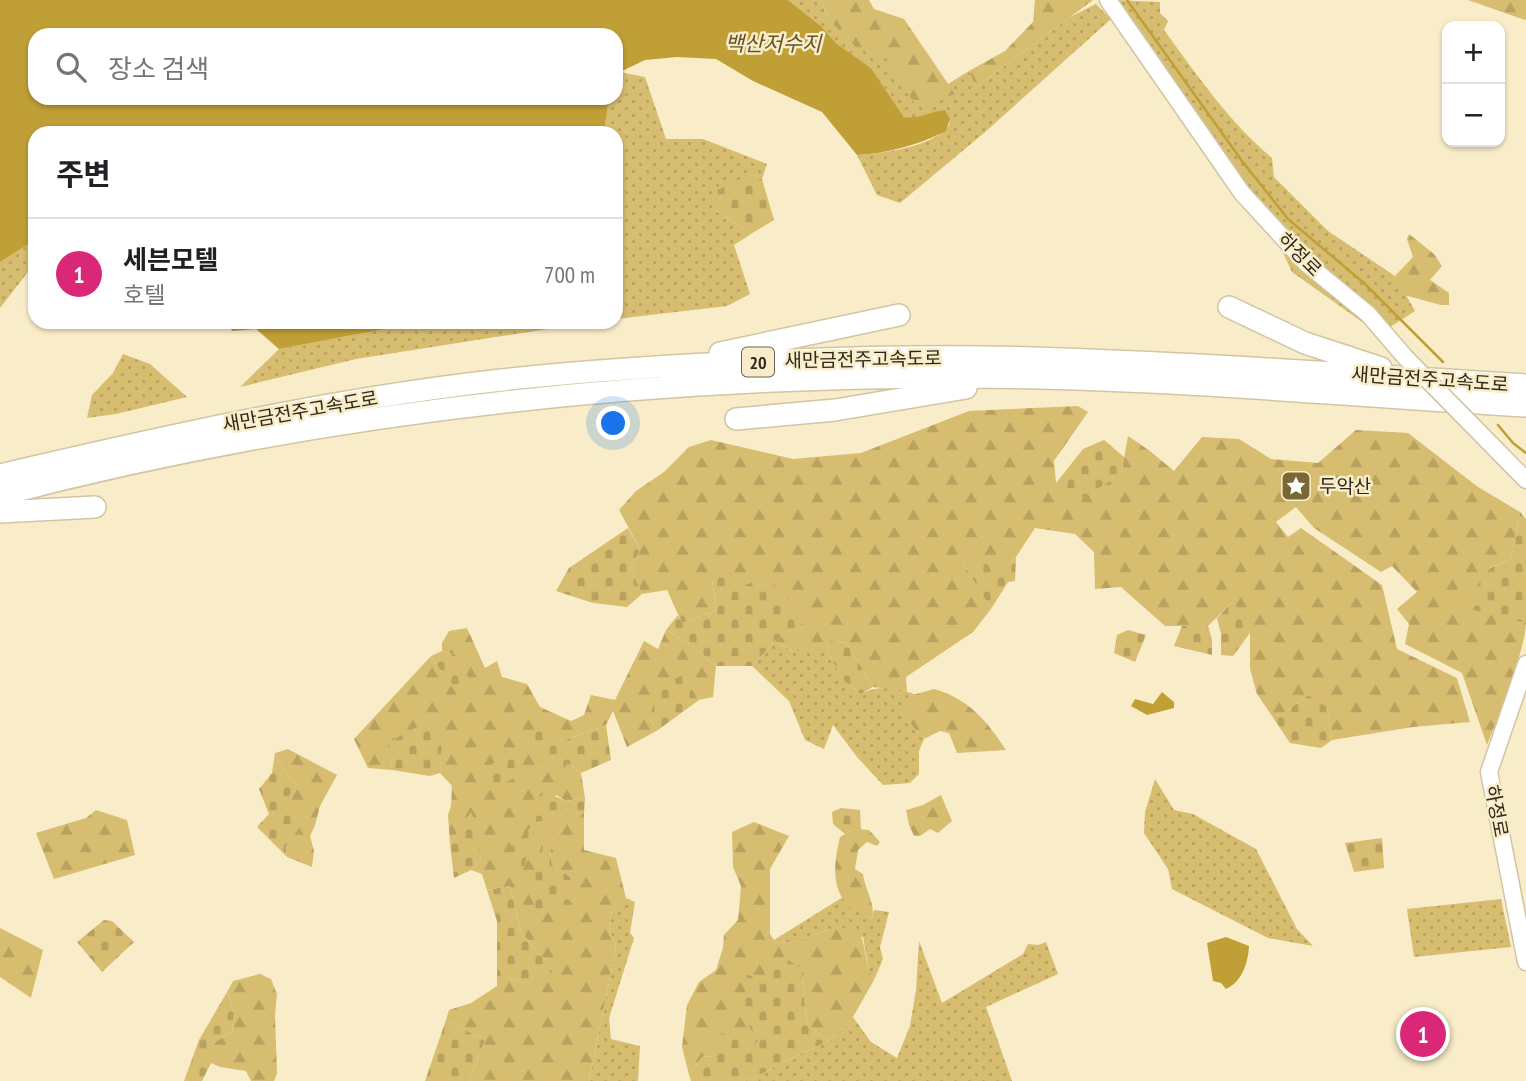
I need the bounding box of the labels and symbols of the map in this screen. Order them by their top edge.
water label: 백산저수지 [725,30,823,57]
street label: 하정로 [1273,227,1327,281]
street label: 새만금전주고속도로 [784,346,942,372]
road number: 20 [742,348,774,376]
street label: 새만금전주고속도로 [1351,362,1509,396]
street label: 새만금전주고속도로 [220,386,380,436]
your location [596,406,630,440]
place icon: 두악산 [1279,469,1313,503]
place label: 두악산 [1319,474,1371,498]
street label: 하정로 [1480,783,1514,839]
pin: 1 [1400,1008,1446,1060]

